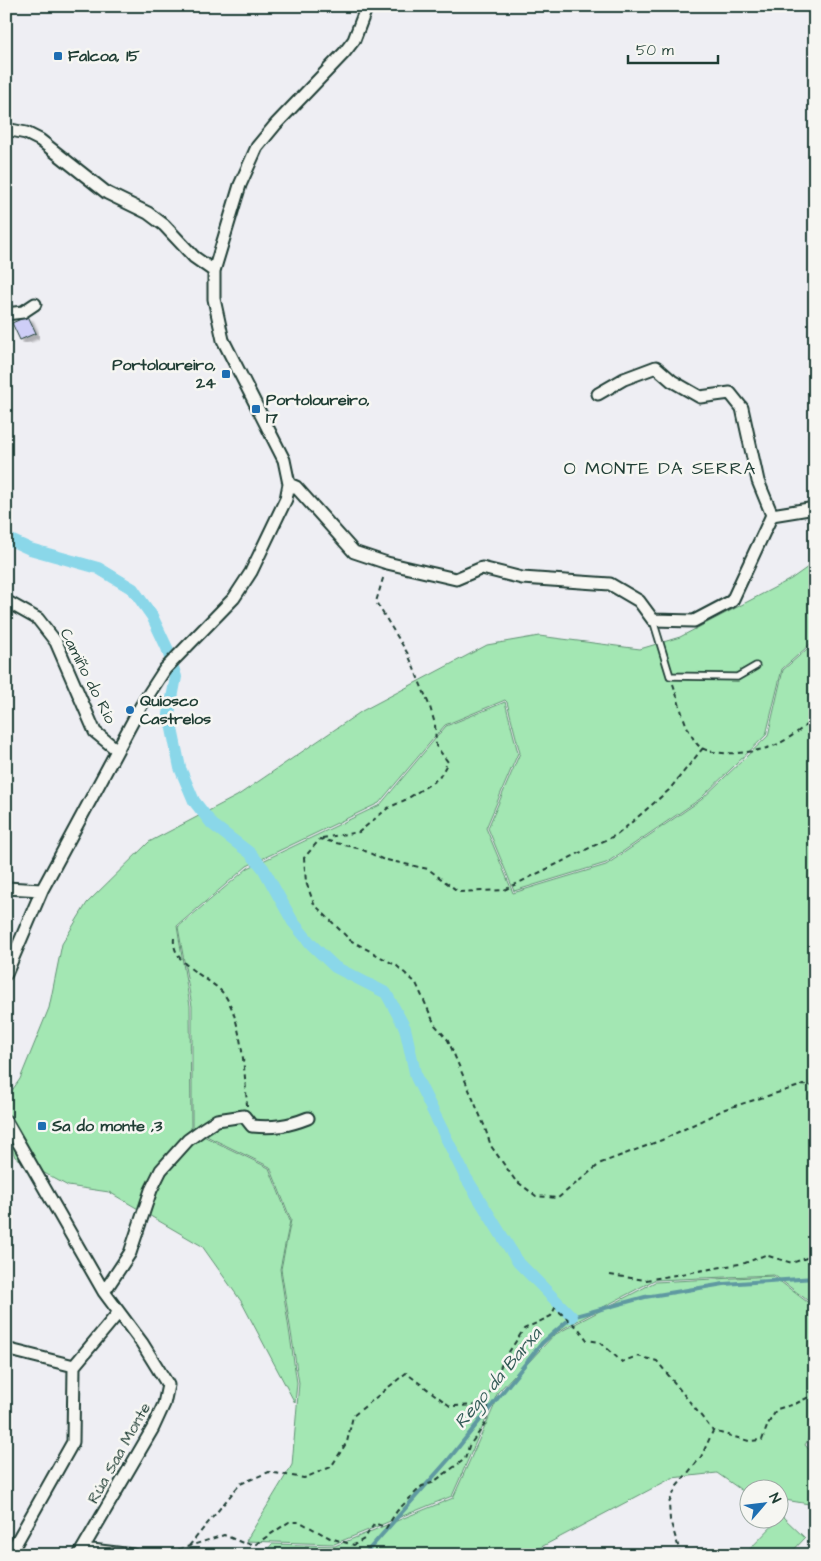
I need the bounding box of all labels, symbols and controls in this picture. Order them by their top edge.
scale bar [628,32,718,64]
text: 50 m [636,40,674,61]
place label: Falcoa, 15 [68,45,140,67]
marker: Falcoa, 15 [52,50,64,62]
place label: Portoloureiro, 24 [112,354,216,394]
marker: Portoloureiro, 24 [220,368,232,380]
place label: Portoloureiro, 17 [266,389,370,429]
marker: Portoloureiro, 17 [250,403,262,415]
district label: O MONTE DA SERRA [564,456,756,481]
street label: Camiño do Río [55,625,121,727]
place label: Quiosco Castrelos [140,690,211,730]
marker: Quiosco Castrelos [124,704,136,716]
place label: Sa do monte ,3 [51,1115,163,1137]
marker: Sa do monte ,3 [36,1120,48,1132]
water label: Rego da Barxa [448,1322,549,1434]
street label: Rúa Saa Monte [82,1398,156,1507]
north arrow [738,1478,788,1528]
text: N [764,1490,786,1507]

